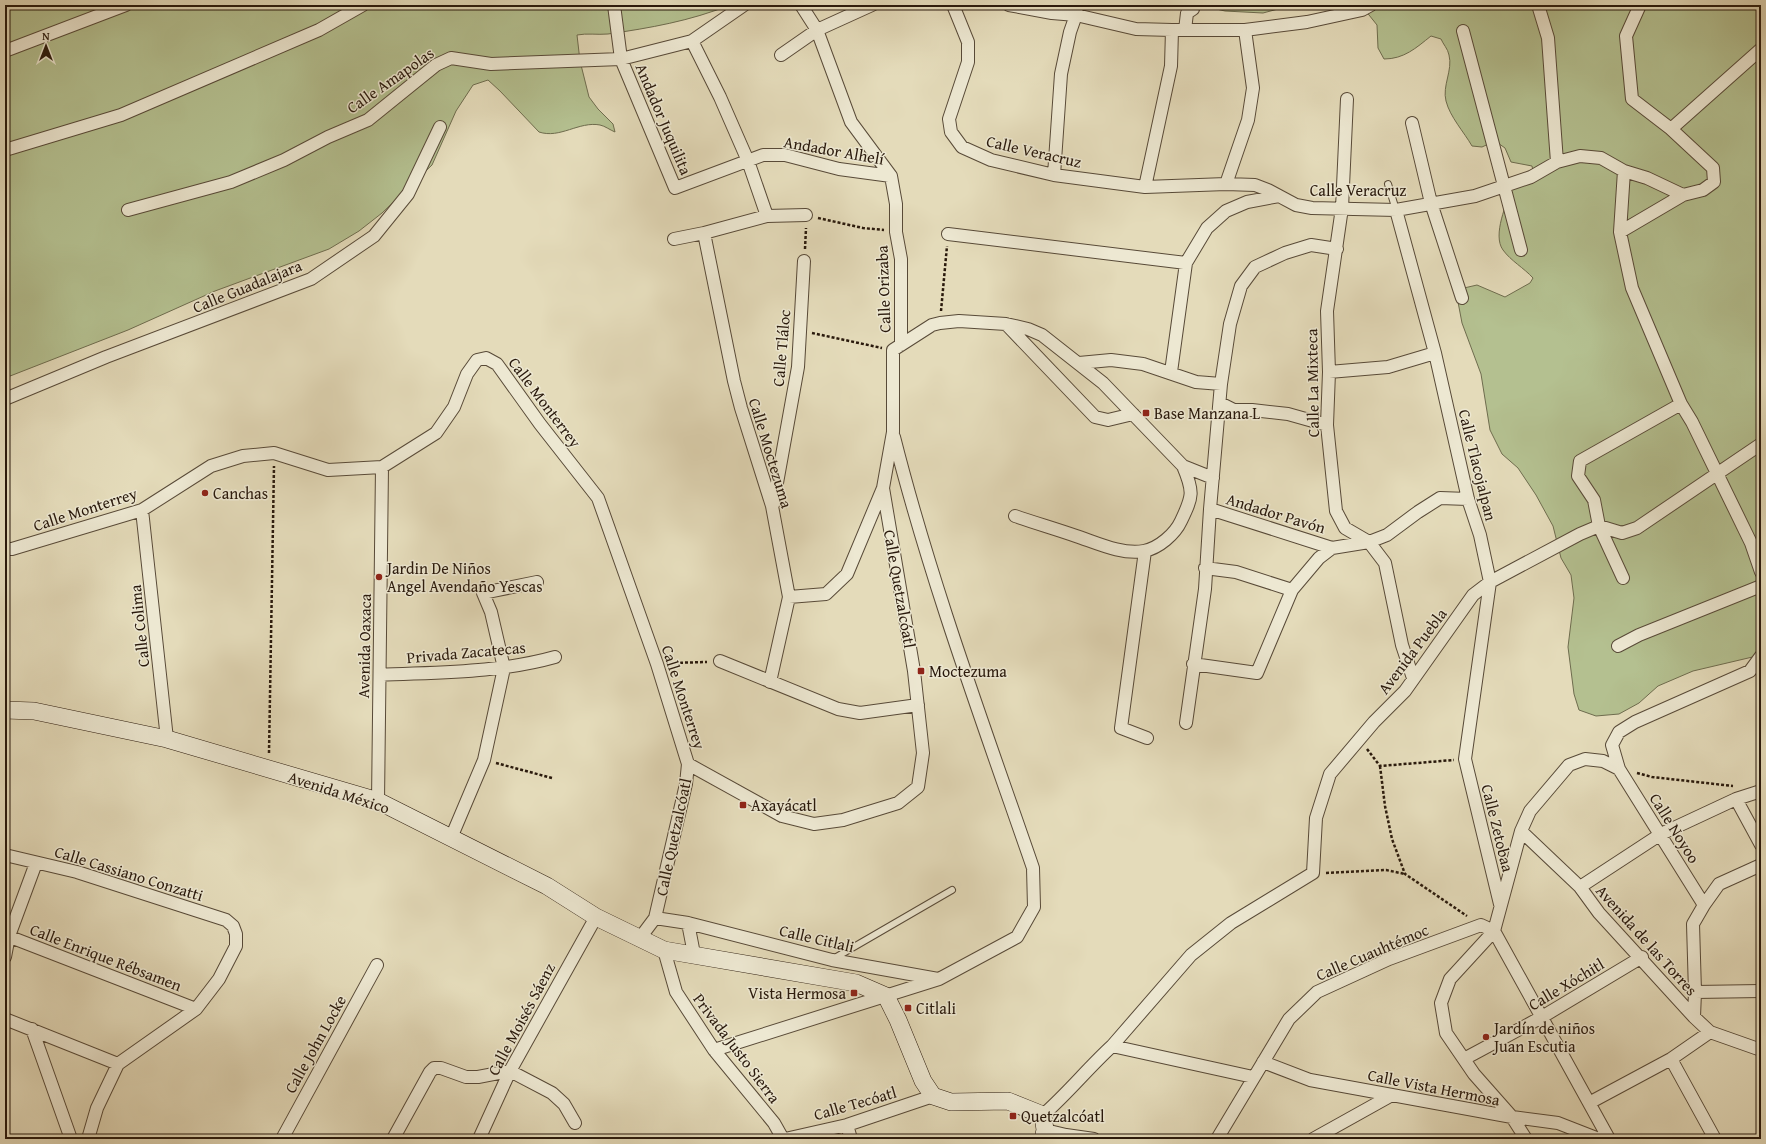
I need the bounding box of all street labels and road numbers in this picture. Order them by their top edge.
street label: Calle Amapolas [341,41,439,119]
street label: Andador Juquilita [630,60,698,179]
street label: Calle Veracruz [984,128,1084,174]
street label: Andador Alhelí [782,129,886,171]
street label: Calle Veracruz [1310,178,1406,202]
street label: Calle Orizaba [869,244,897,333]
street label: Calle Guadalajara [189,253,306,319]
street label: Calle Tláloc [766,309,796,387]
street label: Calle La Mixteca [1299,328,1325,438]
street label: Calle Monterrey [503,352,587,452]
street label: Calle Moctezuma [743,395,799,511]
street label: Calle Tlacojalpan [1453,407,1503,523]
street label: Calle Monterrey [30,481,140,537]
street label: Andador Pavón [1223,487,1329,539]
street label: Calle Quetzalcóatl [878,528,922,651]
street label: Calle Colima [123,583,155,668]
street label: Avenida Oaxaca [351,593,377,699]
street label: Avenida Puebla [1372,603,1453,699]
street label: Privada Zacatecas [405,635,527,669]
street label: Calle Monterrey [656,642,712,752]
street label: Avenida México [285,764,393,820]
street label: Calle Quetzalcóatl [649,775,697,898]
street label: Calle Zetobaa [1476,782,1521,875]
street label: Calle Noyoo [1644,788,1706,868]
street label: Calle Cassiano Conzatti [52,839,207,907]
street label: Avenida de las Torres [1591,879,1703,1001]
street label: Calle Enrique Rébsamen [27,917,185,997]
street label: Calle Cuauhtémoc [1312,917,1432,987]
street label: Calle Citlali [777,918,857,958]
street label: Calle Xóchitl [1523,952,1609,1016]
street label: Calle Moisés Sáenz [481,958,561,1080]
street label: Privada Justo Sierra [688,988,787,1108]
street label: Calle John Locke [278,990,352,1098]
street label: Calle Vista Hermosa [1366,1062,1503,1112]
street label: Calle Tecóatl [811,1080,900,1126]

